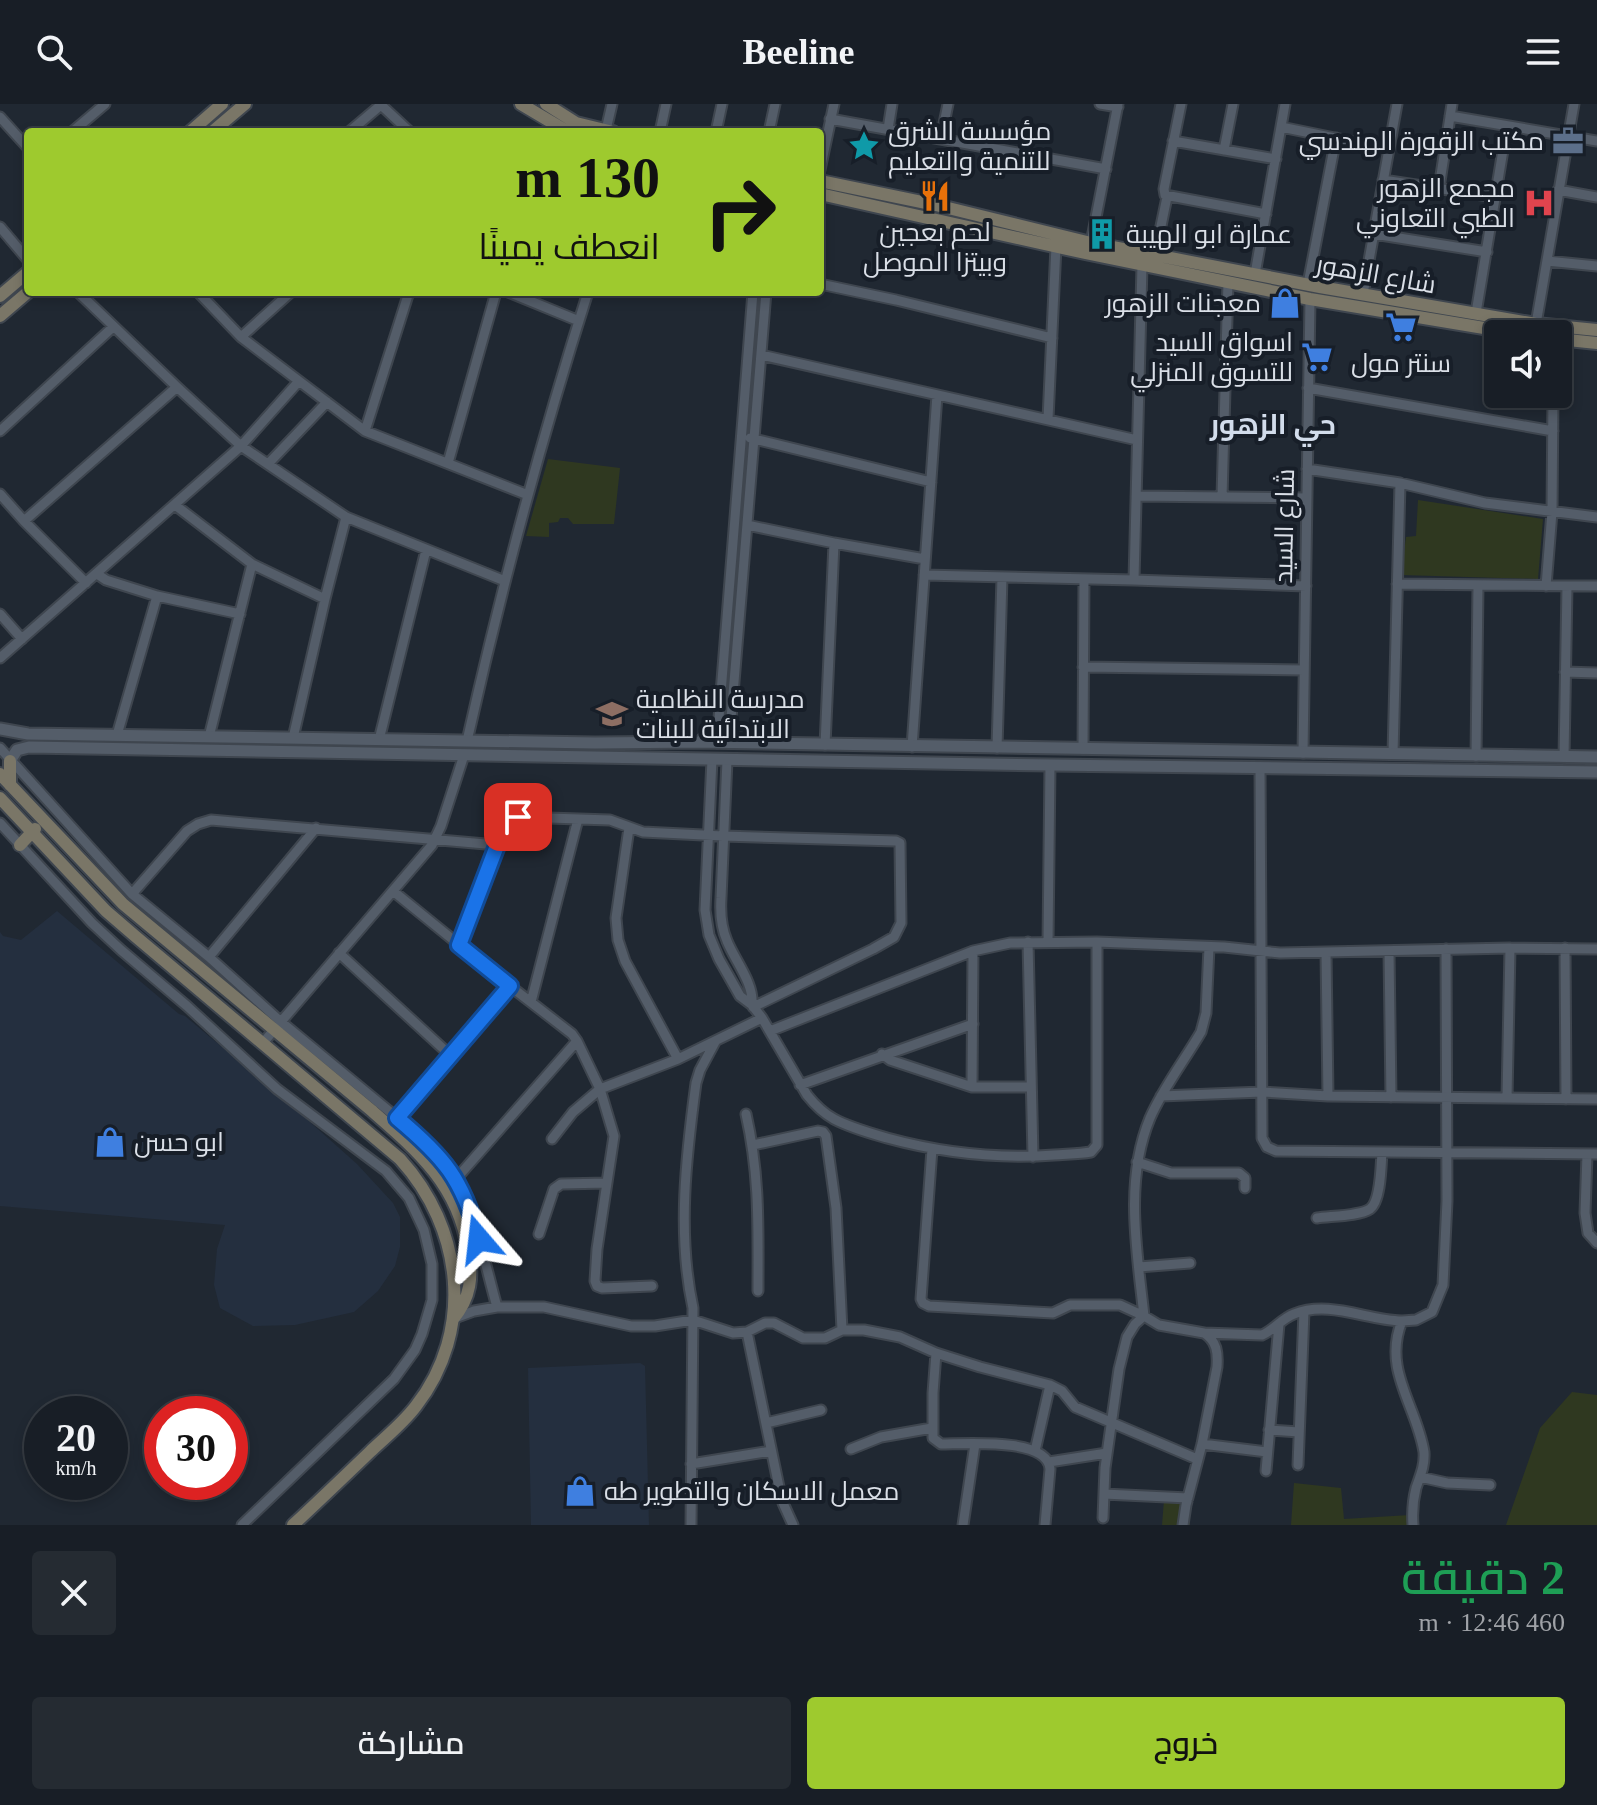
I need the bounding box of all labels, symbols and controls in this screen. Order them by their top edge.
icon: search [32,30,76,74]
icon: menu [1521,30,1565,74]
text: Beeline [743,32,855,72]
place label: مؤسسة الشرق للتنمية والتعليم [888,117,1051,179]
office icon: مكتب الزقورة الهندسي [1551,124,1585,158]
place label: مكتب الزقورة الهندسي [1299,127,1544,160]
place icon: مؤسسة الشرق للتنمية والتعليم [847,129,881,163]
text: 130 m [515,147,660,209]
icon: right [688,160,792,264]
place label: مجمع الزهور الطبي التعاوني [1356,174,1515,239]
restaurant icon: لحم بعجين وبيتزا الموصل [918,179,952,213]
hospital icon: مجمع الزهور الطبي التعاوني [1522,186,1556,220]
building icon: عمارة ابو الهيبة [1085,217,1119,251]
place label: لحم بعجين وبيتزا الموصل [863,218,1007,278]
place label: عمارة ابو الهيبة [1126,220,1292,250]
text: انعطف يمينًا [478,227,660,267]
street label: شارع الزهور [1311,249,1438,301]
shop icon: معجنات الزهور [1268,286,1302,320]
place label: معجنات الزهور [1103,289,1261,318]
supermarket icon: سنتر مول [1384,310,1418,344]
map controls [1484,320,1572,408]
button: sound [1484,320,1572,408]
place label: اسواق السيد للتسوق المنزلي [1130,328,1293,393]
supermarket icon: اسواق السيد للتسوق المنزلي [1300,340,1334,374]
place label: سنتر مول [1351,349,1451,378]
district label: حي الزهور [1209,409,1336,447]
street label: شارع السيد [1269,468,1302,584]
place label: مدرسة النظامية الابتدائية للبنات [636,685,805,744]
school or university icon: مدرسة النظامية الابتدائية للبنات [595,697,629,731]
pin [484,783,552,851]
icon: arrive [496,795,540,839]
shop icon: ابو حسن [93,1125,127,1159]
place label: ابو حسن [134,1128,224,1158]
position arrow [437,1197,521,1281]
speed limit sign: 30 [144,1396,248,1500]
text: 20 [56,1415,96,1460]
text: km/h [55,1457,97,1479]
shop icon: معمل الاسكان والتطوير طه [563,1474,597,1508]
place label: معمل الاسكان والتطوير طه [604,1477,899,1507]
button: close [32,1551,116,1635]
text: 2 دقيقة [1401,1551,1565,1604]
text: 460 m · 12:46 [1418,1608,1565,1637]
button: مشاركة [32,1697,791,1789]
button: خروج [807,1697,1565,1789]

